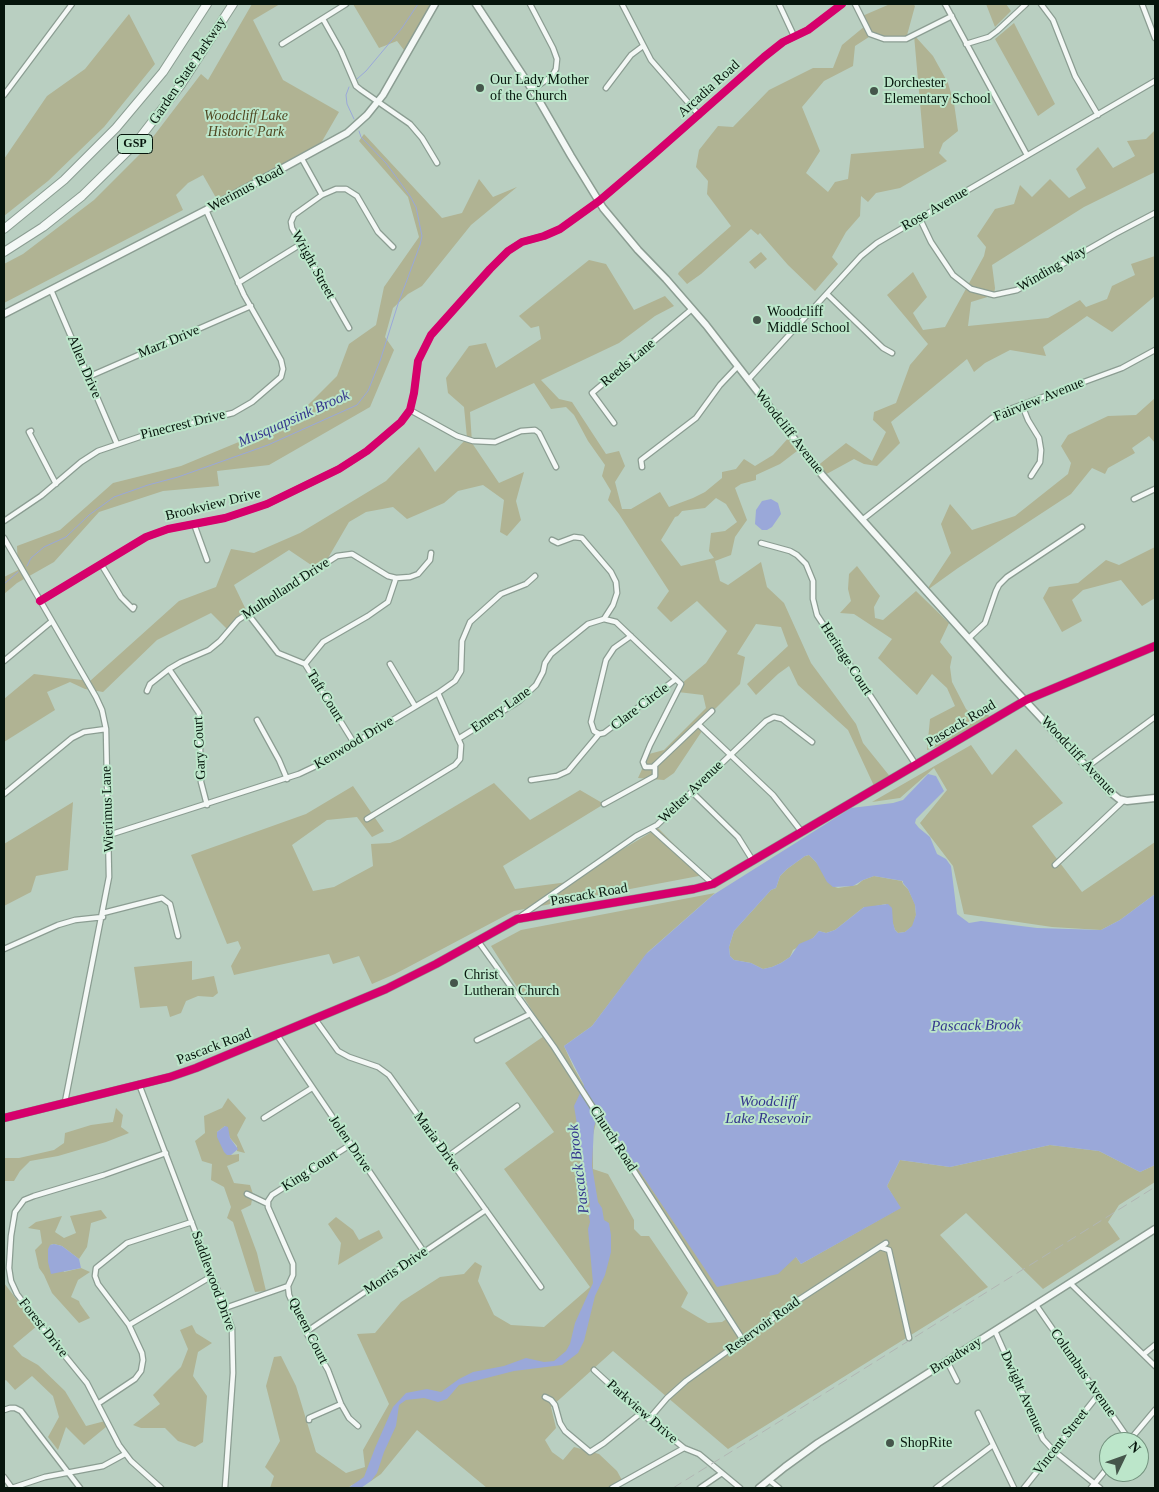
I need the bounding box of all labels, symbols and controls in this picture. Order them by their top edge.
street label: Garden State Parkway [146,14,230,128]
street label: Arcadia Road [675,57,743,121]
place label: Our Lady Mother of the Church [490,72,589,104]
place label: Dorchester Elementary School [884,75,991,108]
marker: Our Lady Mother of the Church [474,82,486,94]
marker: Dorchester Elementary School [868,85,880,97]
park label: Woodcliff Lake Historic Park [204,108,288,140]
road number: GSP [118,134,152,154]
street label: Werimus Road [205,162,287,216]
street label: Rose Avenue [899,183,971,235]
street label: Wright Street [287,228,339,302]
street label: Winding Way [1014,242,1090,296]
place label: Woodcliff Middle School [767,304,850,336]
marker: Woodcliff Middle School [751,314,763,326]
street label: Marz Drive [136,322,202,362]
street label: Allen Drive [63,333,105,401]
street label: Reeds Lane [597,335,659,391]
street label: Fairview Avenue [991,374,1087,426]
water label: Musquapsink Brook [236,386,352,452]
street label: Woodcliff Avenue [751,387,827,477]
street label: Pinecrest Drive [139,406,227,444]
street label: Brookview Drive [164,485,262,525]
street label: Mulholland Drive [239,555,333,623]
street label: Heritage Court [816,619,876,699]
street label: Taft Court [303,667,347,725]
street label: Clare Circle [608,680,672,734]
street label: Emery Lane [468,683,534,737]
street label: Pascack Road [923,697,999,751]
street label: Kenwood Drive [311,713,397,773]
street label: Woodcliff Avenue [1037,713,1119,799]
street label: Gary Court [190,716,210,780]
street label: Welter Avenue [655,757,727,827]
street label: Wierimus Lane [98,766,118,852]
street label: Pascack Road [549,880,629,910]
place label: Christ Lutheran Church [464,967,559,1000]
marker: Christ Lutheran Church [448,977,460,989]
water label: Pascack Brook [931,1016,1021,1036]
street label: Pascack Road [175,1025,253,1069]
water label: Woodcliff Lake Resevoir [725,1093,811,1128]
street label: Church Road [586,1103,640,1175]
street label: Maria Drive [410,1109,464,1175]
street label: Jolen Drive [325,1112,375,1176]
water label: Pascack Brook [565,1123,593,1215]
street label: King Court [279,1147,341,1195]
street label: Saddlewood Drive [187,1229,239,1333]
street label: Morris Drive [361,1243,431,1299]
street label: Reservoir Road [723,1293,803,1359]
street label: Forest Drive [15,1295,71,1361]
street label: Queen Court [284,1295,332,1367]
street label: Columbus Avenue [1046,1326,1120,1420]
street label: Broadway [927,1334,985,1378]
street label: Dwight Avenue [996,1348,1048,1436]
street label: Parkview Drive [603,1377,681,1447]
street label: Vincent Street [1030,1405,1092,1479]
north arrow [1099,1432,1149,1482]
place label: ShopRite [900,1435,952,1451]
marker: ShopRite [884,1437,896,1449]
text: N [1126,1439,1144,1456]

